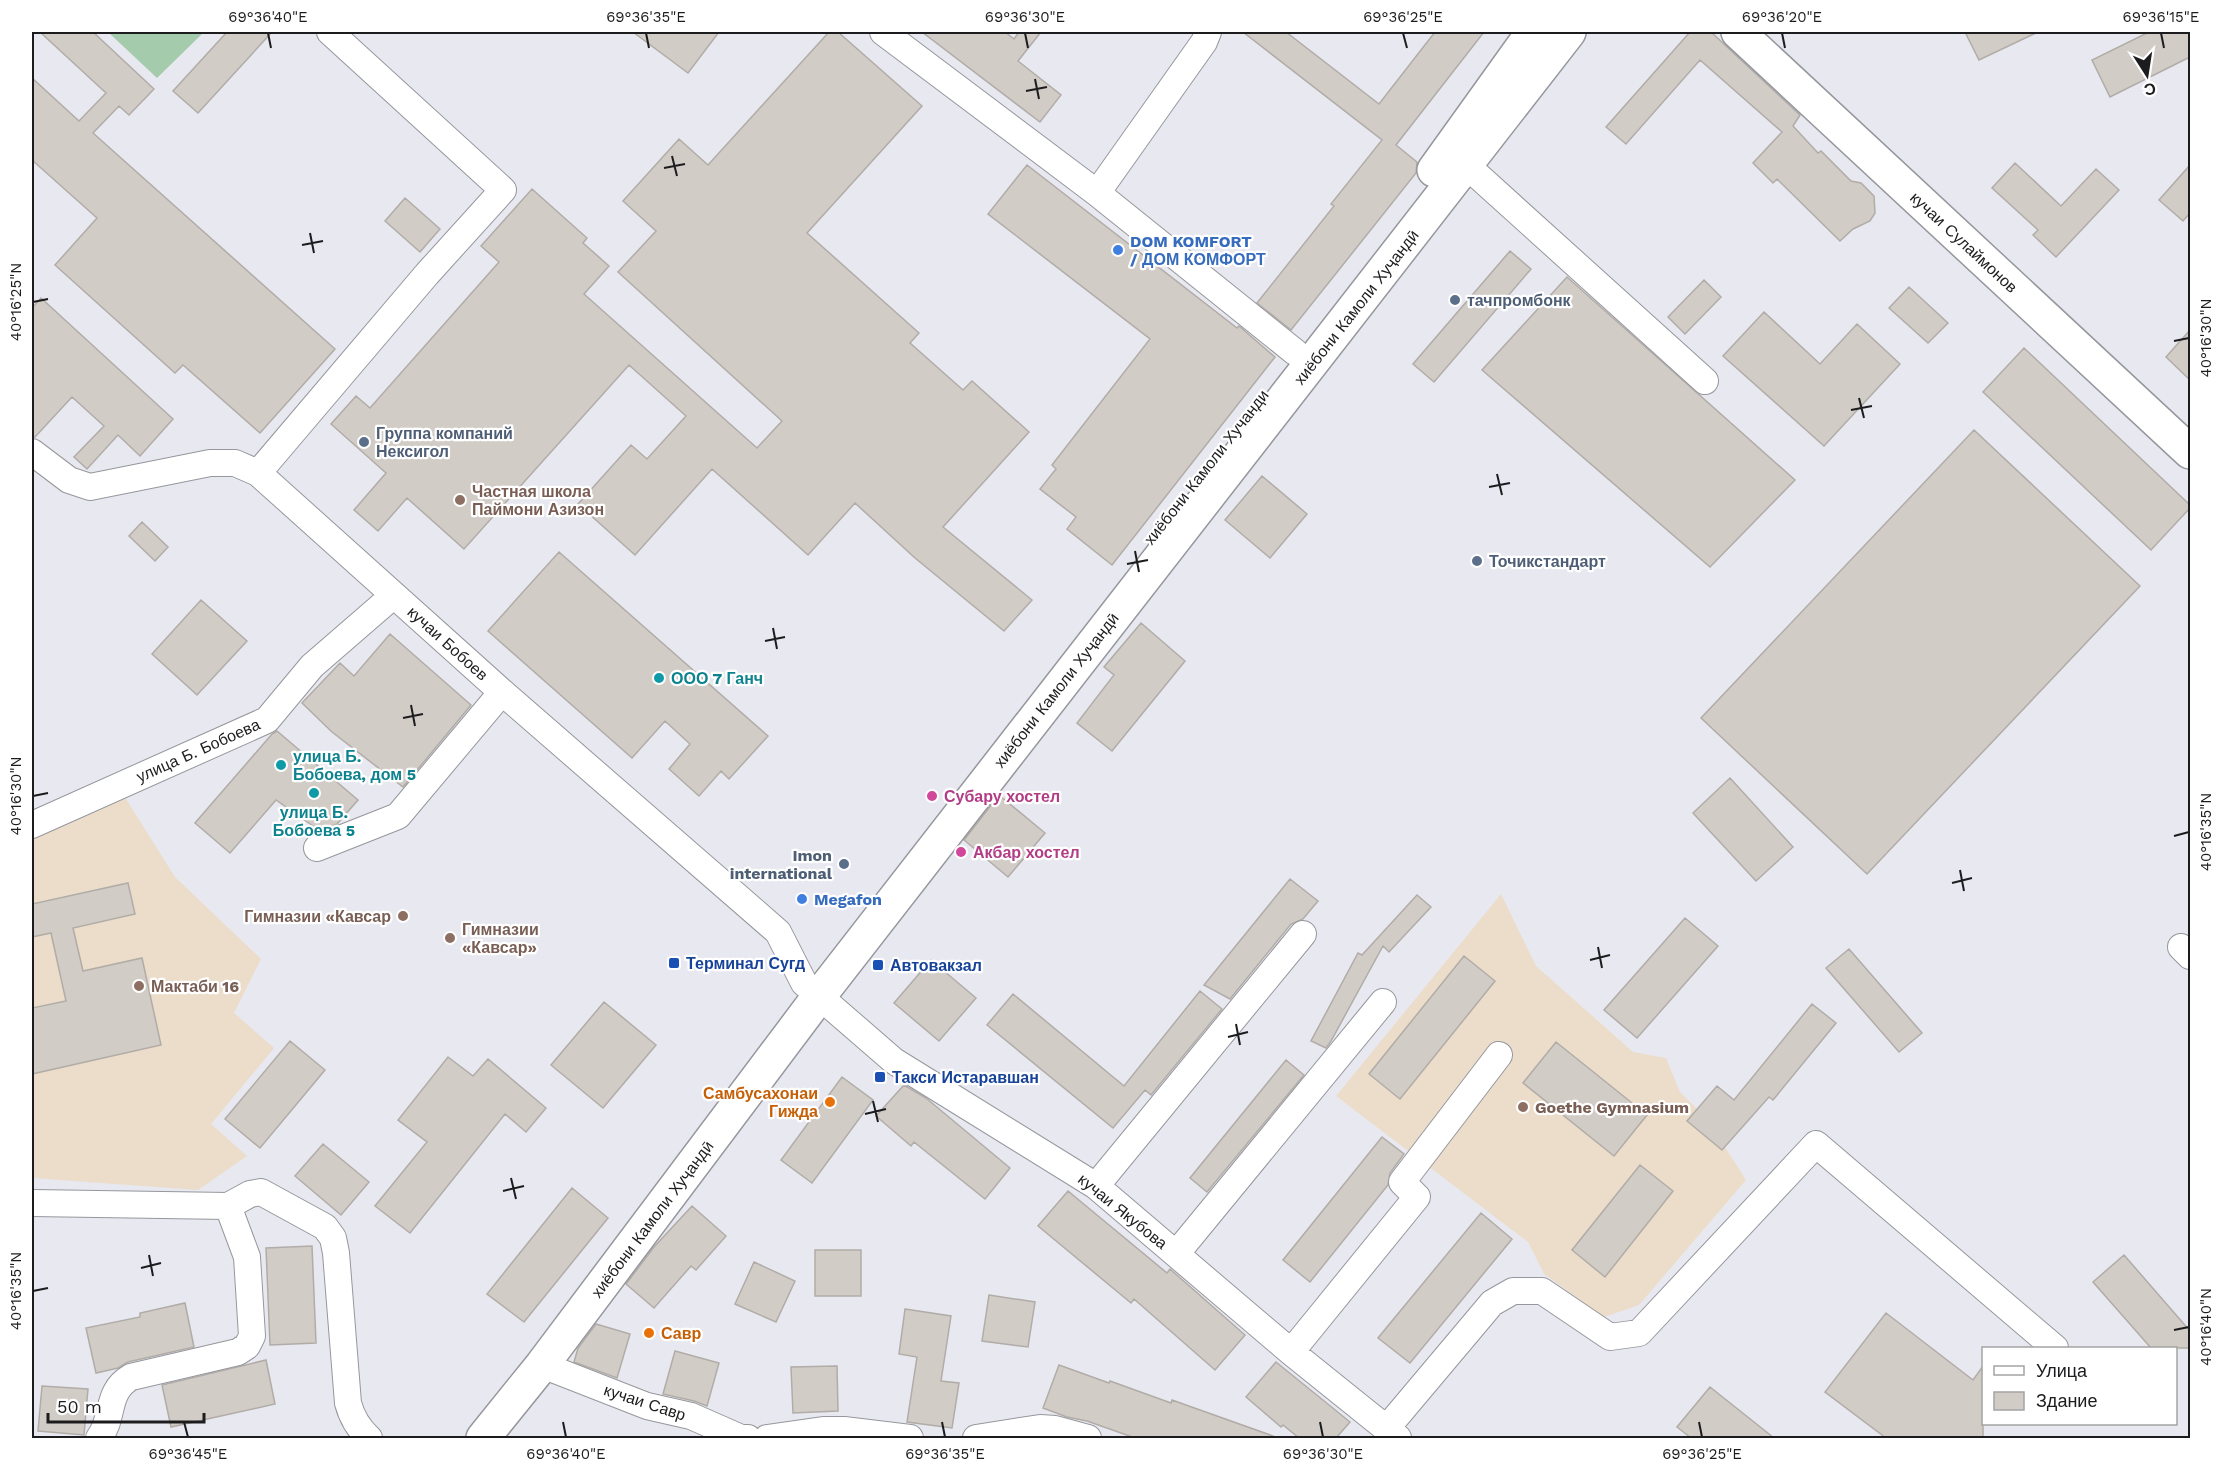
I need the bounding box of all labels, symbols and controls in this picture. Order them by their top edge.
text: 69°36'40"E [228,8,308,26]
text: 69°36'35"E [606,8,686,26]
text: 69°36'30"E [985,8,1065,26]
text: 69°36'25"E [1363,8,1443,26]
text: 69°36'20"E [1742,8,1822,26]
text: 69°36'15"E [2123,8,2199,26]
north arrow [2117,45,2177,105]
text: С [2142,79,2158,100]
street label: кучаи Сулаймонов [1906,188,2021,297]
street label: хиёбони Камоли Хуҷандӣ [1290,226,1423,389]
place label: DOM KOMFORT / ДОМ КОМФОРТ [1130,232,1266,269]
marker: DOM KOMFORT / ДОМ КОМФОРТ [1111,243,1125,257]
text: 40°16'25"N [7,263,25,341]
place label: тачпромбонк [1467,291,1572,310]
marker: тачпромбонк [1448,293,1462,307]
text: 40°16'30"N [2197,298,2215,378]
street label: хиёбони Камоли Хучанди [1140,386,1273,549]
place label: Группа компаний Нексигол [376,424,513,461]
marker: Группа компаний Нексигол [357,435,371,449]
place label: Частная школа Паймони Азизон [472,482,604,519]
marker: Частная школа Паймони Азизон [453,493,467,507]
place label: Точикстандарт [1489,552,1606,571]
marker: Точикстандарт [1470,554,1484,568]
street label: кучаи Бобоев [404,602,492,684]
street label: хиёбони Камоли Хуҷандӣ [990,609,1123,772]
place label: ООО 7 Ганч [671,669,763,688]
marker: ООО 7 Ганч [652,671,666,685]
street label: улица Б. Бобоева [133,715,263,786]
place label: улица Б. Бобоева, дом 5 [293,747,416,784]
text: 40°16'30"N [7,756,25,836]
marker: улица Б. Бобоева, дом 5 [274,758,288,772]
marker: улица Б. Бобоева 5 [307,786,321,800]
place label: Субару хостел [944,787,1060,806]
marker: Субару хостел [925,789,939,803]
text: 40°16'35"N [2197,793,2215,871]
place label: улица Б. Бобоева 5 [273,803,355,840]
place label: Акбар хостел [973,843,1080,862]
marker: Акбар хостел [954,845,968,859]
place label: Imon international [730,846,833,883]
marker: Imon international [837,857,851,871]
place label: Megafon [814,890,882,909]
marker: Megafon [795,892,809,906]
place label: Гимназии «Кавсар [244,907,391,926]
marker: Гимназии «Кавсар [396,909,410,923]
place label: Гимназии «Кавсар» [462,920,539,957]
marker: Гимназии «Кавсар» [443,931,457,945]
place label: Терминал Сугд [686,954,805,973]
marker: Терминал Сугд [667,956,681,970]
place label: Автовакзал [890,956,982,975]
marker: Автовакзал [871,958,885,972]
place label: Мактаби 16 [151,977,239,996]
marker: Мактаби 16 [132,979,146,993]
place label: Такси Истаравшан [892,1068,1039,1087]
marker: Такси Истаравшан [873,1070,887,1084]
place label: Самбусахонаи Гижда [703,1084,818,1121]
marker: Самбусахонаи Гижда [823,1095,837,1109]
place label: Goethe Gymnasium [1535,1098,1689,1117]
marker: Goethe Gymnasium [1516,1100,1530,1114]
street label: хиёбони Камоли Хуҷандӣ [587,1137,718,1301]
street label: кучаи Якубова [1074,1170,1171,1253]
text: 40°16'35"N [7,1252,25,1330]
text: 40°16'40"N [2197,1288,2215,1366]
place label: Савр [661,1324,701,1343]
marker: Савр [642,1326,656,1340]
legend [1982,1347,2177,1425]
text: Улица [2036,1360,2088,1381]
street label: кучаи Савр [602,1380,688,1425]
scale bar [48,1386,204,1424]
text: Здание [2036,1390,2097,1411]
text: 50 m [57,1396,102,1417]
text: 69°36'45"E [149,1445,227,1463]
text: 69°36'40"E [526,1445,606,1463]
text: 69°36'35"E [905,1445,985,1463]
text: 69°36'30"E [1283,1445,1363,1463]
text: 69°36'25"E [1662,1445,1742,1463]

